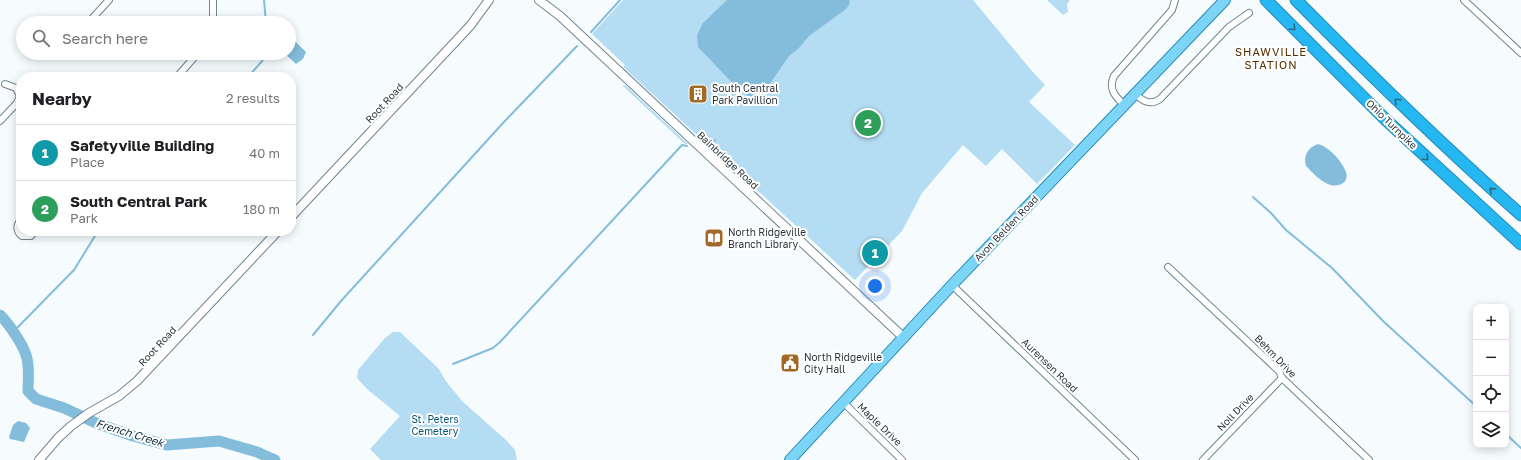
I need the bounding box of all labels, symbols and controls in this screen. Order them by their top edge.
search box [16,16,296,60]
one-way arrow [1288,23,1296,31]
icon: search [30,27,52,49]
text: Search here [62,29,148,47]
district label: SHAWVILLE STATION [1235,45,1307,71]
street label: Root Road [363,81,405,125]
place label: South Central Park Pavillion [712,82,778,106]
building icon: South Central Park Pavillion [687,83,709,105]
text: Nearby [32,88,92,109]
text: 2 results [226,90,280,106]
street label: Ohio Turnpike [1364,97,1420,151]
one-way arrow [1394,98,1402,105]
pin: 2 [855,108,881,138]
street label: Bainbridge Road [695,129,761,191]
text: Safetyville Building [70,136,214,154]
text: 1 [42,145,48,161]
text: 40 m [249,145,280,161]
one-way arrow [1422,153,1429,160]
text: Place [70,154,105,170]
one-way arrow [1489,187,1497,194]
text: South Central Park [70,192,208,210]
street label: Avon Belden Road [972,193,1040,263]
text: 2 [41,201,49,217]
text: 180 m [243,201,280,217]
text: Park [70,210,98,226]
place label: North Ridgeville Branch Library [728,226,806,250]
library icon: North Ridgeville Branch Library [703,227,725,249]
pin: 1 [862,238,888,268]
your location [865,276,885,296]
map controls [1473,304,1509,448]
button: + [1473,304,1509,340]
street label: Root Road [136,324,178,368]
street label: Behm Drive [1253,332,1299,380]
street label: Aurensen Road [1020,335,1080,395]
button: − [1473,340,1509,376]
place label: North Ridgeville City Hall [804,351,882,375]
public building icon: North Ridgeville City Hall [779,352,801,374]
button: locate [1473,376,1509,412]
street label: Noll Drive [1214,391,1256,433]
street label: Maple Drive [855,400,905,448]
button: layers [1473,412,1509,448]
park label: St. Peters Cemetery [411,413,459,437]
water label: French Creek [95,416,167,449]

